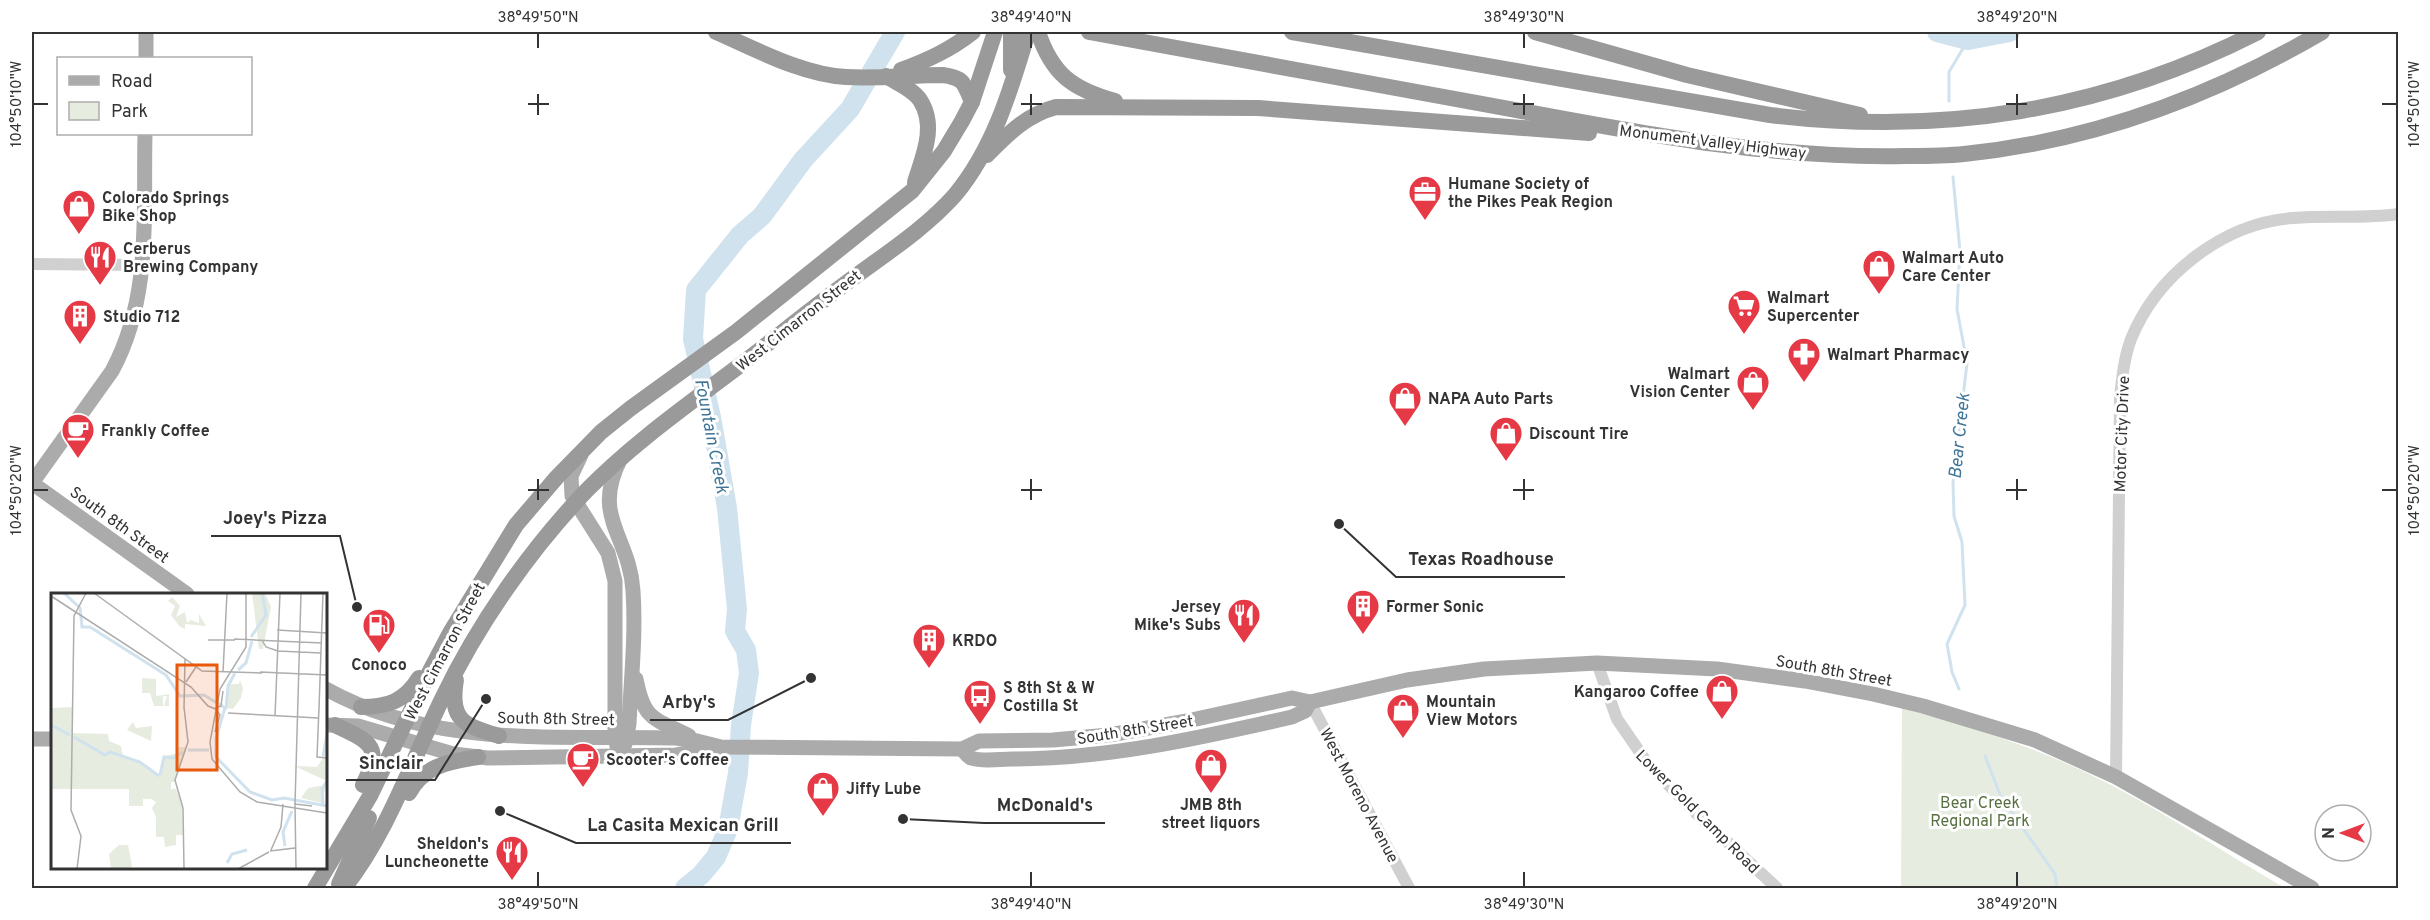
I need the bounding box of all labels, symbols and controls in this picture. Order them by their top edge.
text: 38°49'50"N [497,9,579,28]
text: 38°49'40"N [990,9,1072,28]
text: 38°49'30"N [1484,9,1564,28]
text: 38°49'20"N [1976,9,2058,28]
legend [57,57,252,135]
text: 104°50'10"W [8,61,27,147]
text: 104°50'10"W [2406,61,2425,147]
text: Road [111,71,153,94]
text: Park [111,101,148,124]
street label: Monument Valley Highway [1618,122,1807,164]
office icon: Humane Society of the Pikes Peak Region [1407,174,1443,221]
place label: Humane Society of the Pikes Peak Region [1448,175,1613,213]
shop icon: Colorado Springs Bike Shop [61,188,97,235]
place label: Colorado Springs Bike Shop [102,189,229,227]
restaurant icon: Cerberus Brewing Company [82,239,118,286]
place label: Cerberus Brewing Company [123,240,258,278]
shop icon: Walmart Auto Care Center [1861,248,1897,295]
place label: Walmart Auto Care Center [1902,249,2004,287]
street label: West Cimarron Street [733,267,866,377]
supermarket icon: Walmart Supercenter [1726,288,1762,335]
place label: Walmart Supercenter [1767,289,1860,327]
building icon: Studio 712 [62,298,98,345]
place label: Studio 712 [103,308,180,328]
pharmacy icon: Walmart Pharmacy [1786,336,1822,383]
place label: Walmart Pharmacy [1827,346,1969,366]
shop icon: Walmart Vision Center [1735,364,1771,411]
place label: Walmart Vision Center [1630,365,1730,403]
street label: Motor City Drive [2111,375,2135,493]
water label: Fountain Creek [688,377,733,497]
shop icon: NAPA Auto Parts [1387,380,1423,427]
place label: NAPA Auto Parts [1428,390,1553,410]
water label: Bear Creek [1945,391,1977,480]
cafe icon: Frankly Coffee [60,412,96,459]
shop icon: Discount Tire [1488,415,1524,462]
place label: Frankly Coffee [101,422,210,442]
place label: Discount Tire [1529,425,1629,445]
text: 104°50'20"W [8,445,27,535]
text: 104°50'20"W [2406,445,2425,535]
street label: South 8th Street [65,483,172,568]
callout: Joey's Pizza [211,500,340,536]
text: Joey's Pizza [223,508,327,531]
callout: Texas Roadhouse [1396,541,1565,577]
text: Texas Roadhouse [1408,549,1554,572]
street label: West Cimarron Street [401,580,491,724]
building icon: Former Sonic [1345,588,1381,635]
inset map [51,593,327,869]
restaurant icon: Jersey Mike's Subs [1226,597,1262,644]
place label: Jersey Mike's Subs [1134,598,1221,636]
place label: Former Sonic [1386,598,1484,618]
fuel station icon: Conoco [361,607,397,654]
building icon: KRDO [911,622,947,669]
place label: KRDO [952,632,997,652]
street label: South 8th Street [1774,652,1893,692]
place label: Conoco [351,656,407,676]
shop icon: Kangaroo Coffee [1704,673,1740,720]
bus stop icon: S 8th St & W Costilla St [962,678,998,725]
place label: S 8th St & W Costilla St [1003,679,1095,717]
place label: Kangaroo Coffee [1574,683,1699,703]
callout: Arby's [650,684,728,720]
text: Arby's [662,692,716,715]
shop icon: Mountain View Motors [1385,692,1421,739]
place label: Mountain View Motors [1426,693,1518,731]
street label: South 8th Street [497,709,615,731]
street label: South 8th Street [1076,712,1195,750]
street label: West Moreno Avenue [1314,725,1402,867]
cafe icon: Scooter's Coffee [565,741,601,788]
callout: Sinclair [346,744,435,780]
street label: Lower Gold Camp Road [1630,746,1763,879]
shop icon: JMB 8th street liquors [1193,747,1229,794]
place label: Scooter's Coffee [606,751,729,771]
text: Sinclair [359,753,424,776]
shop icon: Jiffy Lube [805,770,841,817]
place label: Jiffy Lube [846,780,921,800]
callout: McDonald's [984,787,1105,823]
park label: Bear Creek Regional Park [1930,794,2030,832]
text: McDonald's [997,795,1093,818]
place label: JMB 8th street liquors [1162,796,1261,834]
north arrow [2313,803,2373,863]
callout: La Casita Mexican Grill [576,807,791,843]
text: La Casita Mexican Grill [587,815,779,838]
text: N [2320,827,2340,839]
restaurant icon: Sheldon's Luncheonette [494,834,530,881]
place label: Sheldon's Luncheonette [385,835,489,873]
text: 38°49'50"N [497,896,579,915]
text: 38°49'40"N [990,896,1072,915]
text: 38°49'30"N [1484,896,1564,915]
text: 38°49'20"N [1976,896,2058,915]

